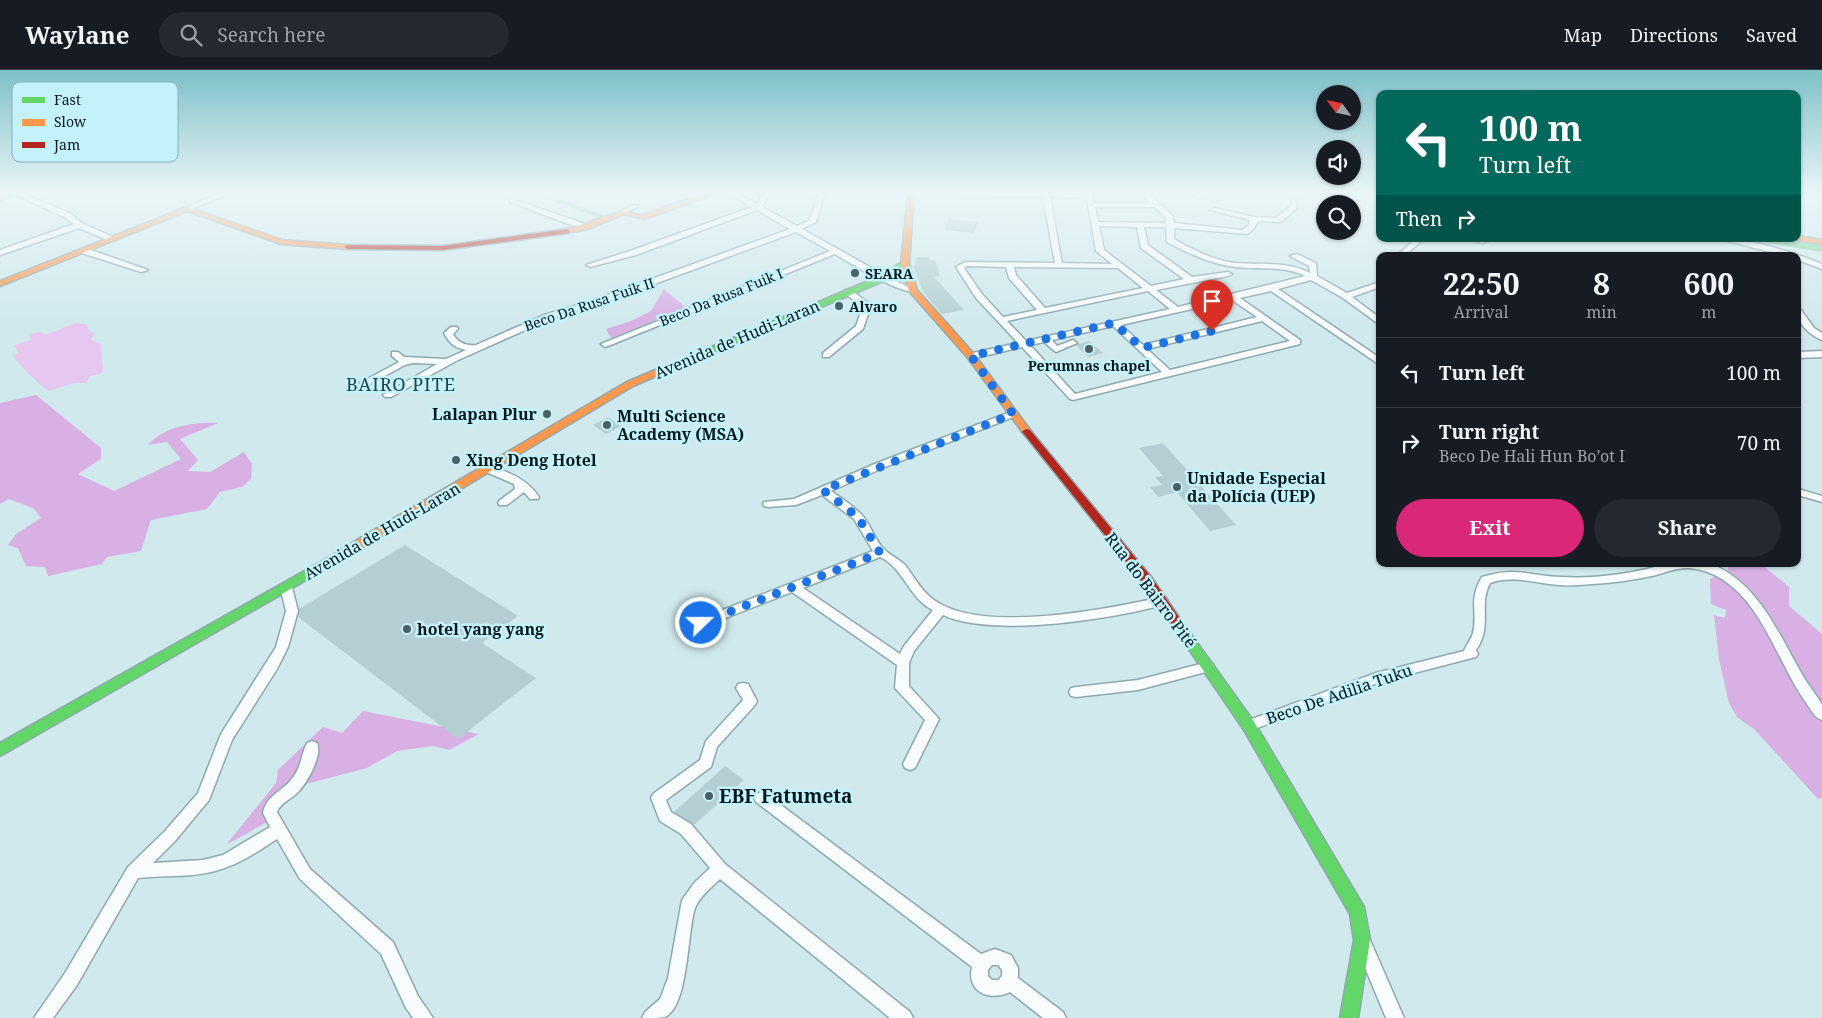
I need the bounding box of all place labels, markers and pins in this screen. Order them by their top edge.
place label: SEARA [865,264,914,283]
marker: SEARA [849,267,861,279]
pin [1191,280,1233,331]
place label: Alvaro [849,297,897,316]
marker: Alvaro [833,300,845,312]
marker: Perumnas chapel [1083,343,1095,355]
place label: Perumnas chapel [1028,356,1150,375]
place label: Lalapan Plur [432,403,538,425]
place label: Multi Science Academy (MSA) [617,405,744,445]
marker: Lalapan Plur [541,408,553,420]
marker: Multi Science Academy (MSA) [601,419,613,431]
place label: Xing Deng Hotel [466,449,597,471]
marker: Xing Deng Hotel [450,454,462,466]
place label: Unidade Especial da Polícia (UEP) [1187,467,1326,507]
marker: Unidade Especial da Polícia (UEP) [1171,481,1183,493]
place label: hotel yang yang [417,618,544,640]
marker: hotel yang yang [401,623,413,635]
place label: EBF Fatumeta [719,783,852,809]
marker: EBF Fatumeta [703,790,715,802]

